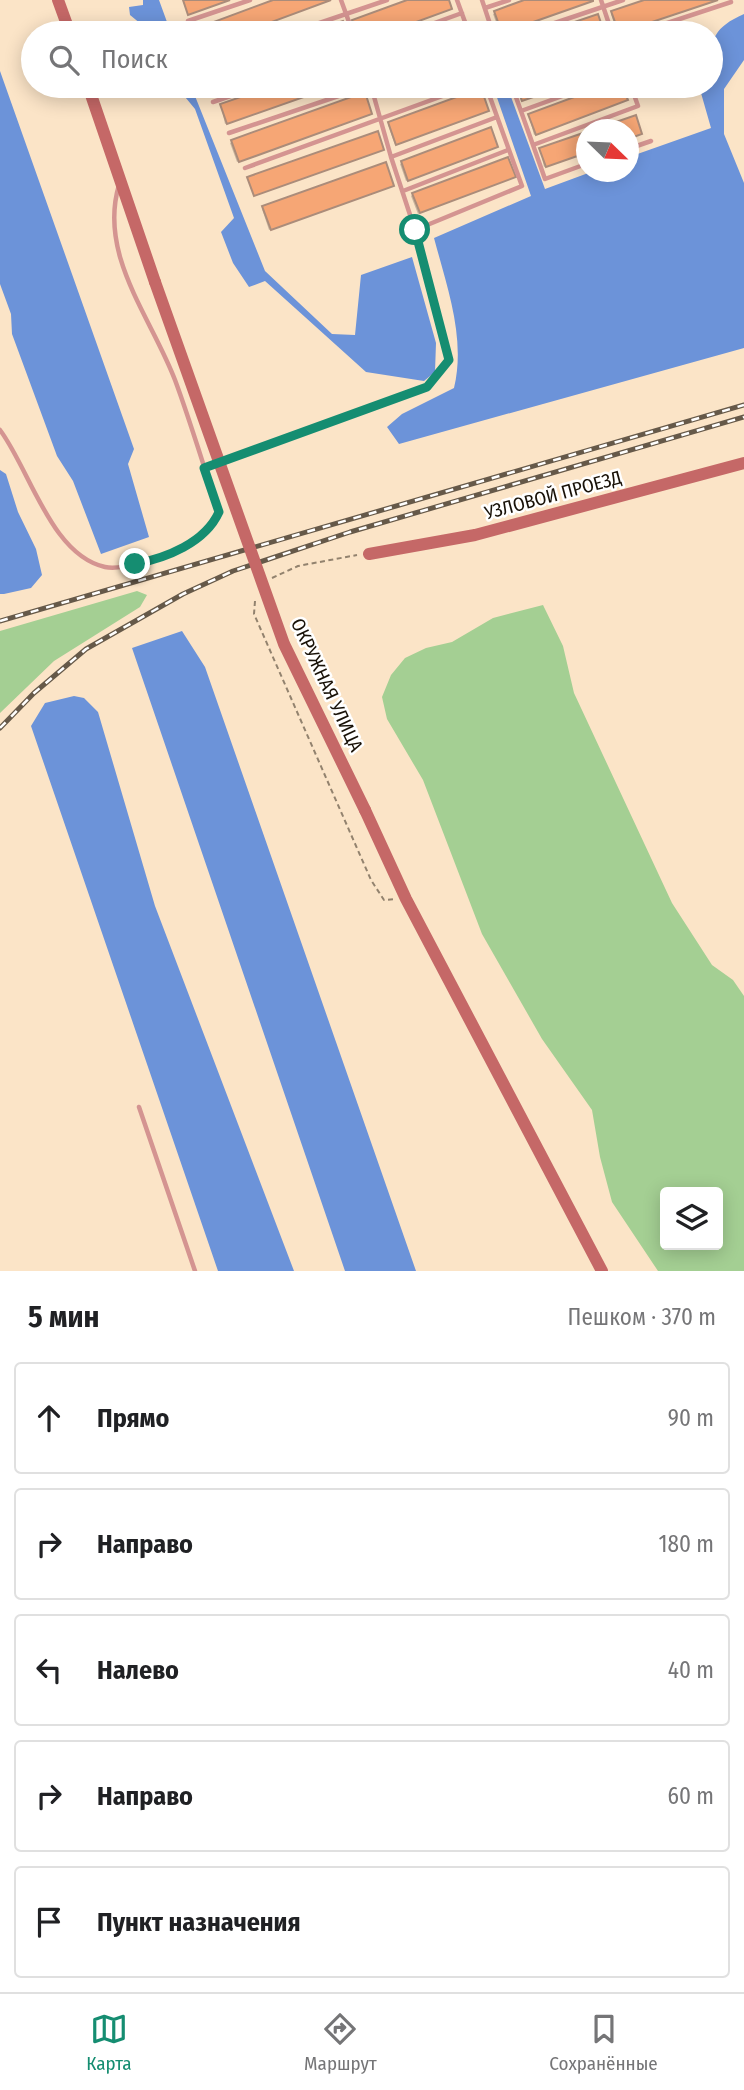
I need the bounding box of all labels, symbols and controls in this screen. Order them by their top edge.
search box [21,21,723,98]
icon: search [45,41,83,79]
text: Поиск [101,44,168,75]
north arrow [576,119,639,182]
route start [399,214,430,245]
street label: УЗЛОВОЙ ПРОЕЗД [481,466,624,525]
route end [119,548,150,579]
street label: ОКРУЖНАЯ УЛИЦА [286,615,368,755]
map controls [660,1187,723,1250]
button: layers [660,1187,723,1250]
text: 5 мин [28,1299,99,1335]
text: Пешком · 370 m [568,1303,716,1331]
icon: ahead [30,1399,68,1437]
text: Прямо [97,1403,169,1434]
text: 90 m [668,1404,714,1432]
icon: right [30,1525,68,1563]
text: Направо [97,1529,193,1560]
text: 180 m [658,1530,714,1558]
icon: left [30,1651,68,1689]
text: Налево [97,1655,179,1686]
text: 40 m [668,1656,714,1684]
icon: right [30,1777,68,1815]
text: Направо [97,1781,193,1812]
text: 60 m [668,1782,714,1810]
icon: arrive [30,1903,68,1941]
text: Пункт назначения [97,1907,301,1938]
tab: Карта [86,2010,132,2075]
tab: Маршрут [304,2010,377,2075]
tab: Сохранённые [549,2010,658,2075]

